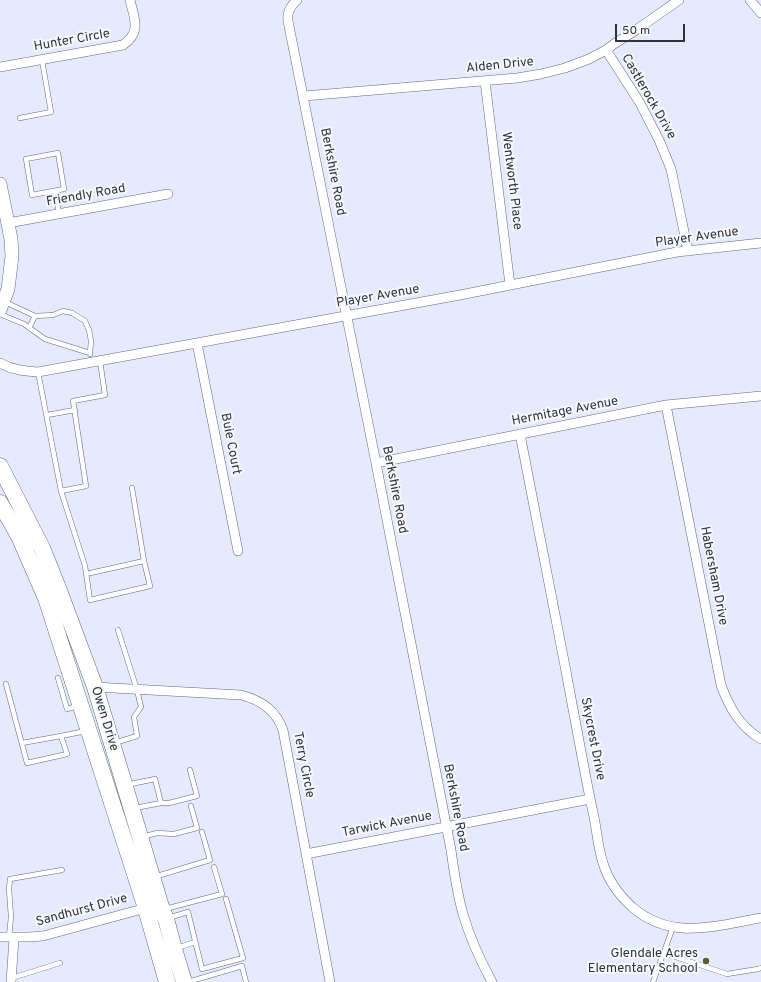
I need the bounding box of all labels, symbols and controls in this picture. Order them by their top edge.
scale bar [617,16,687,42]
text: 50 m [622,23,650,39]
street label: Hunter Circle [33,27,111,55]
street label: Castlerock Drive [617,52,679,142]
street label: Alden Drive [465,55,535,77]
street label: Berkshire Road [316,127,348,217]
street label: Wentworth Place [497,131,525,231]
street label: Friendly Road [45,181,127,211]
street label: Player Avenue [654,224,740,252]
street label: Player Avenue [335,282,421,312]
street label: Hermitage Avenue [510,394,620,430]
street label: Buie Court [216,412,244,476]
street label: Berkshire Road [378,445,410,535]
street label: Habersham Drive [696,525,730,627]
street label: Owen Drive [87,685,121,753]
street label: Skycrest Drive [576,696,608,782]
street label: Terry Circle [289,731,317,799]
street label: Berkshire Road [439,763,471,853]
street label: Tarwick Avenue [341,809,433,841]
street label: Sandhurst Drive [35,891,129,931]
place label: Glendale Acres Elementary School [588,946,698,977]
marker: Glendale Acres Elementary School [701,956,711,966]

